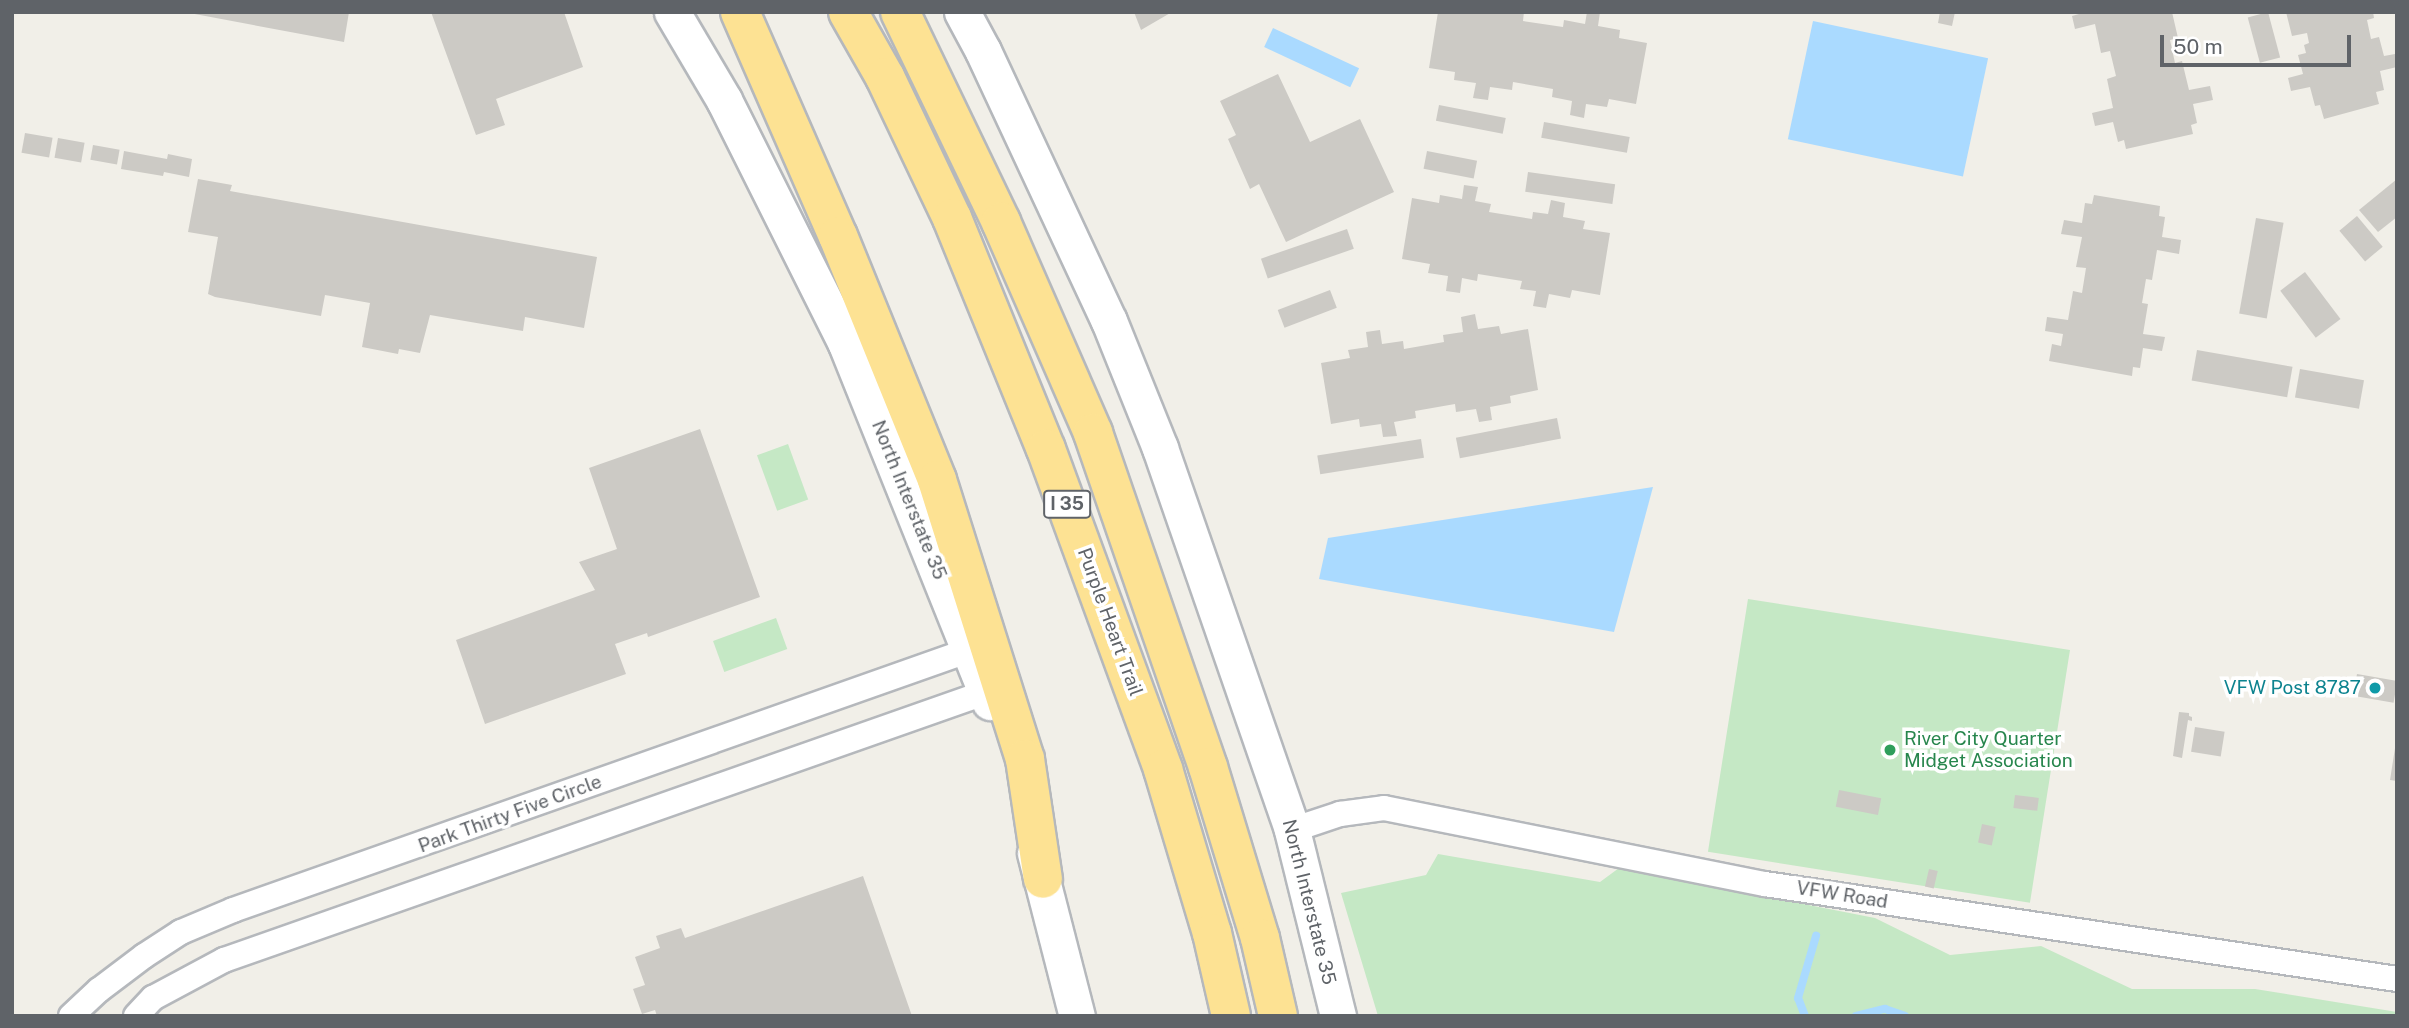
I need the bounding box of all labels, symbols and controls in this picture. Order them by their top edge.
scale bar [2164,21,2355,65]
text: 50 m [2173,34,2223,59]
street label: North Interstate 35 [867,417,951,583]
road number: I 35 [1042,490,1092,518]
street label: Purple Heart Trail [1073,545,1147,699]
place label: VFW Post 8787 [2224,677,2361,699]
marker: VFW Post 8787 [2367,680,2383,696]
place label: River City Quarter Midget Association [1904,728,2073,772]
marker: River City Quarter Midget Association [1882,742,1898,758]
street label: Park Thirty Five Circle [415,770,605,858]
street label: North Interstate 35 [1277,817,1341,987]
street label: VFW Road [1795,877,1889,913]

